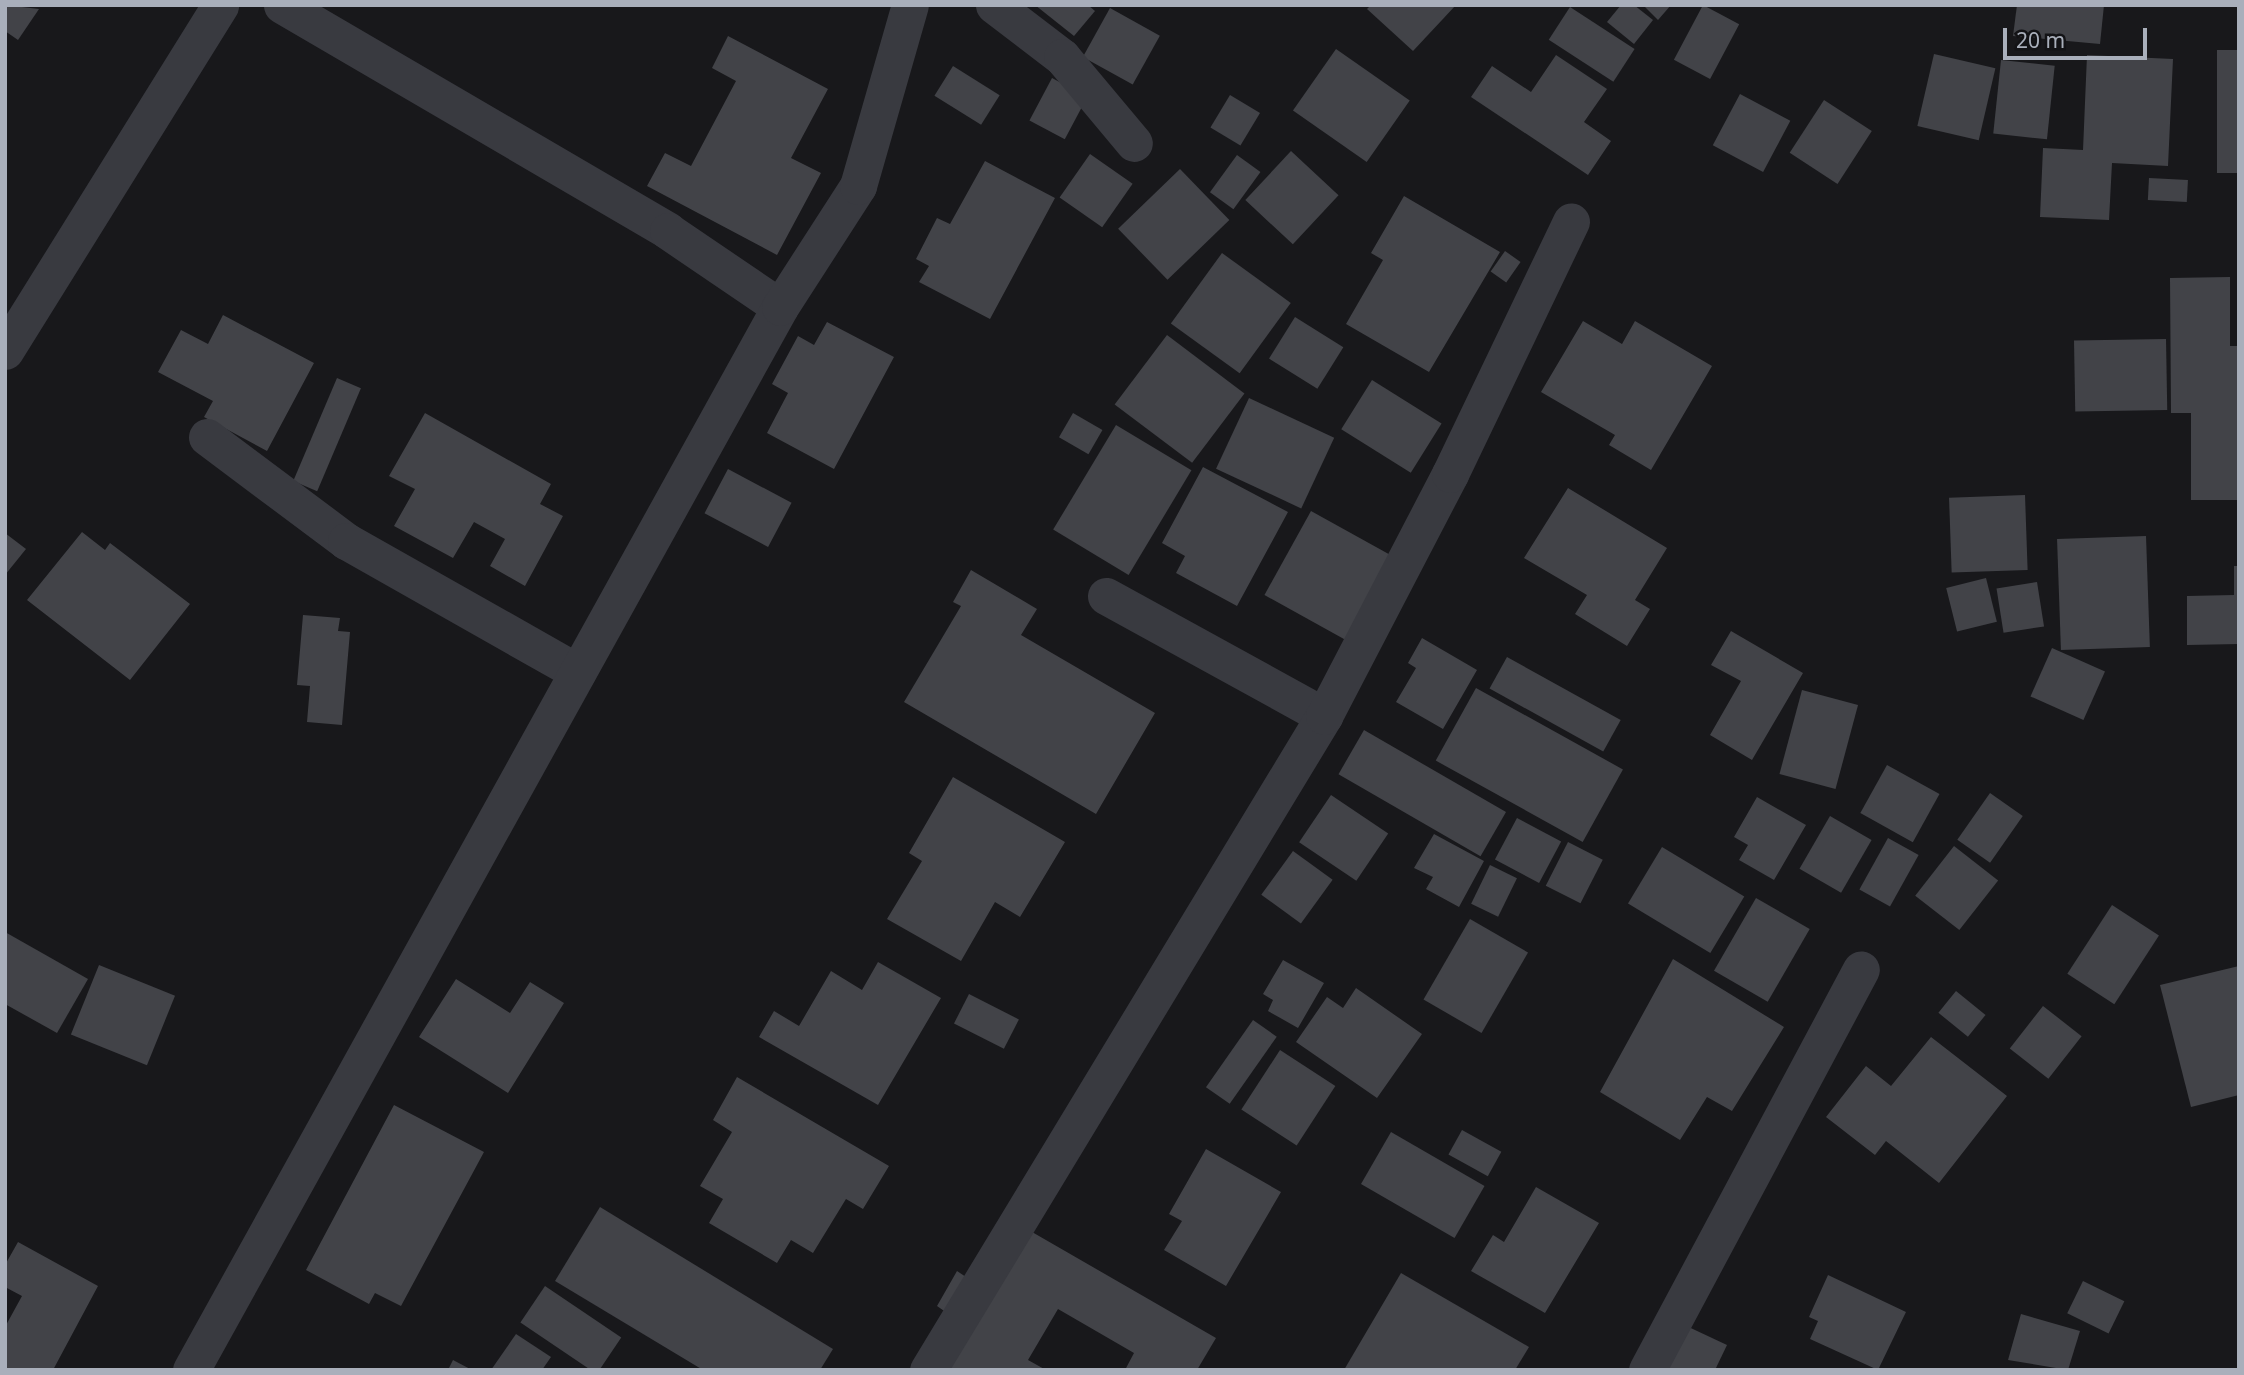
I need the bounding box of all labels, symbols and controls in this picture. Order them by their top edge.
scale bar [2006,14,2150,58]
text: 20 m [2016,26,2065,54]

